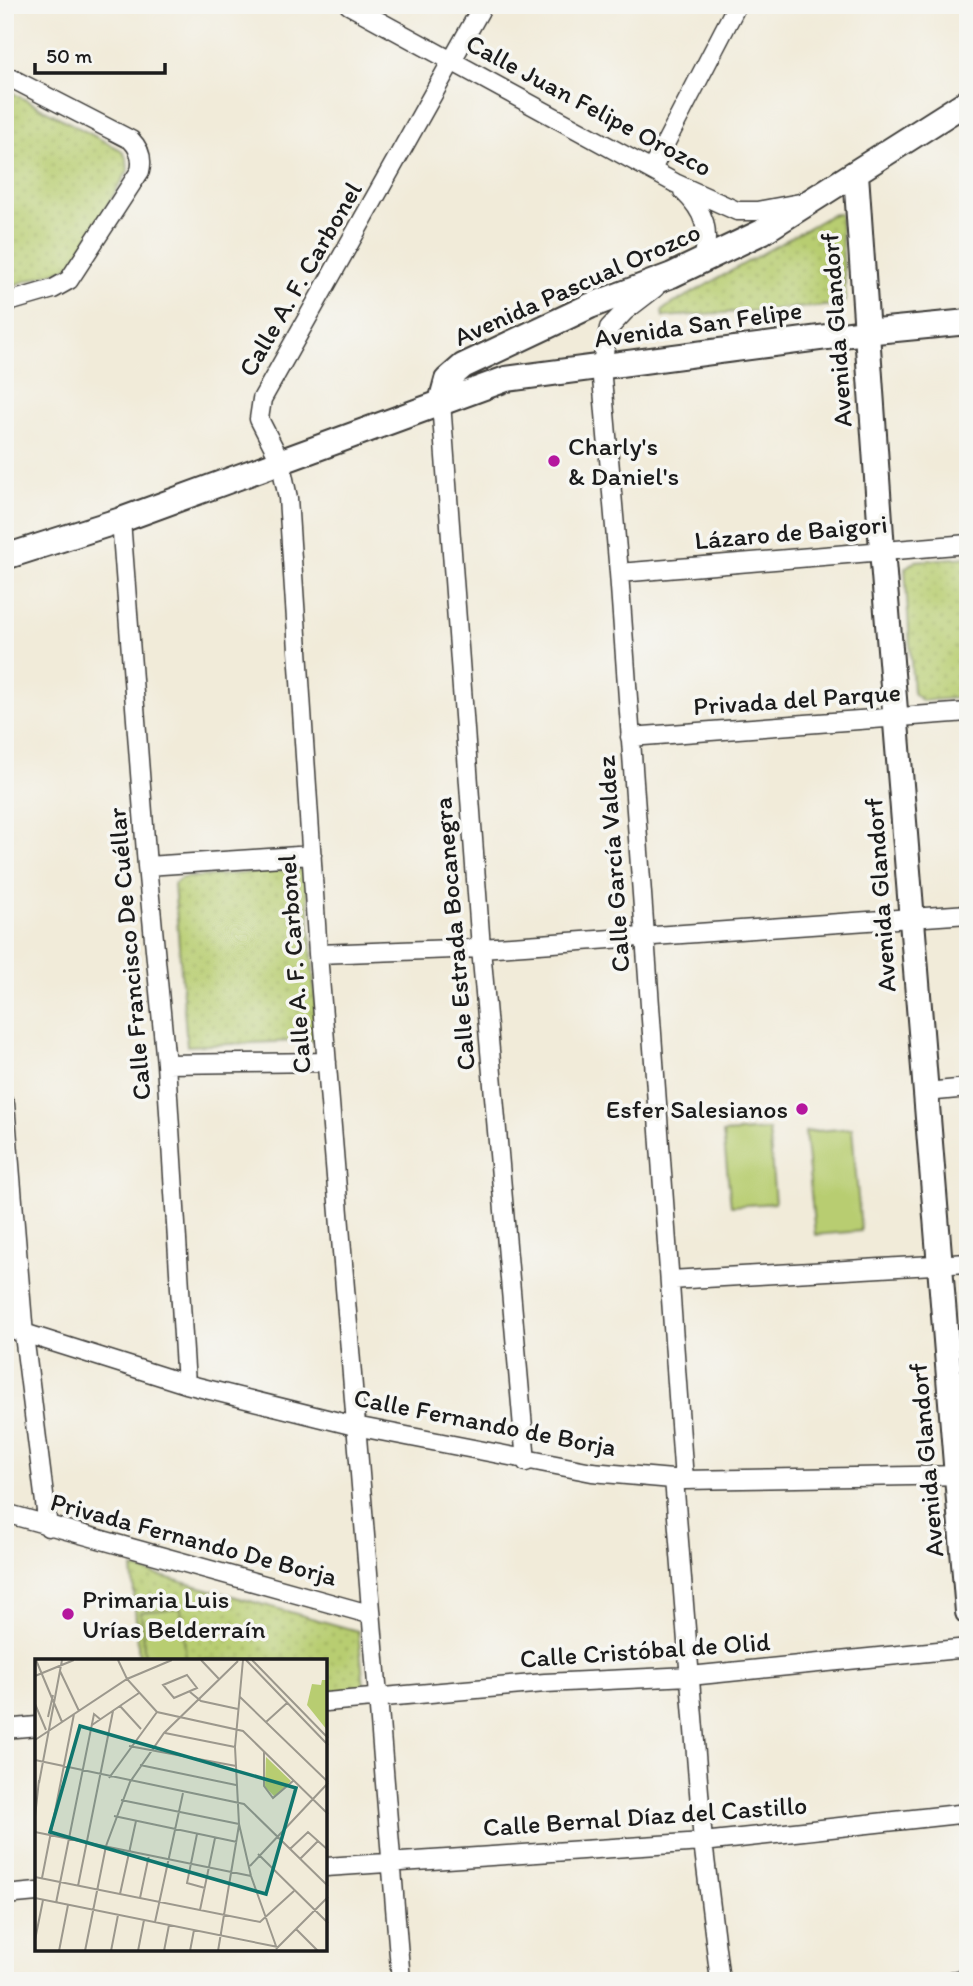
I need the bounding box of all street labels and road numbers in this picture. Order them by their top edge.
street label: Calle Juan Felipe Orozco [461,27,717,183]
street label: Calle A. F. Carbonel [231,176,369,382]
street label: Avenida Pascual Orozco [449,215,705,353]
street label: Avenida Glandorf [813,231,859,428]
street label: Avenida San Felipe [592,294,804,354]
street label: Lázaro de Baigori [693,508,889,556]
street label: Privada del Parque [692,676,902,722]
street label: Calle García Valdez [589,754,637,974]
street label: Calle Estrada Bocanegra [426,796,482,1072]
street label: Avenida Glandorf [857,796,903,993]
street label: Calle Francisco De Cuéllar [100,806,158,1102]
street label: Calle A. F. Carbonel [270,853,318,1075]
street label: Avenida Glandorf [902,1361,950,1558]
street label: Calle Fernando de Borja [351,1381,619,1463]
street label: Privada Fernando De Borja [47,1485,341,1593]
street label: Calle Cristóbal de Olid [519,1625,772,1675]
street label: Calle Bernal Díaz del Castillo [482,1789,808,1843]

